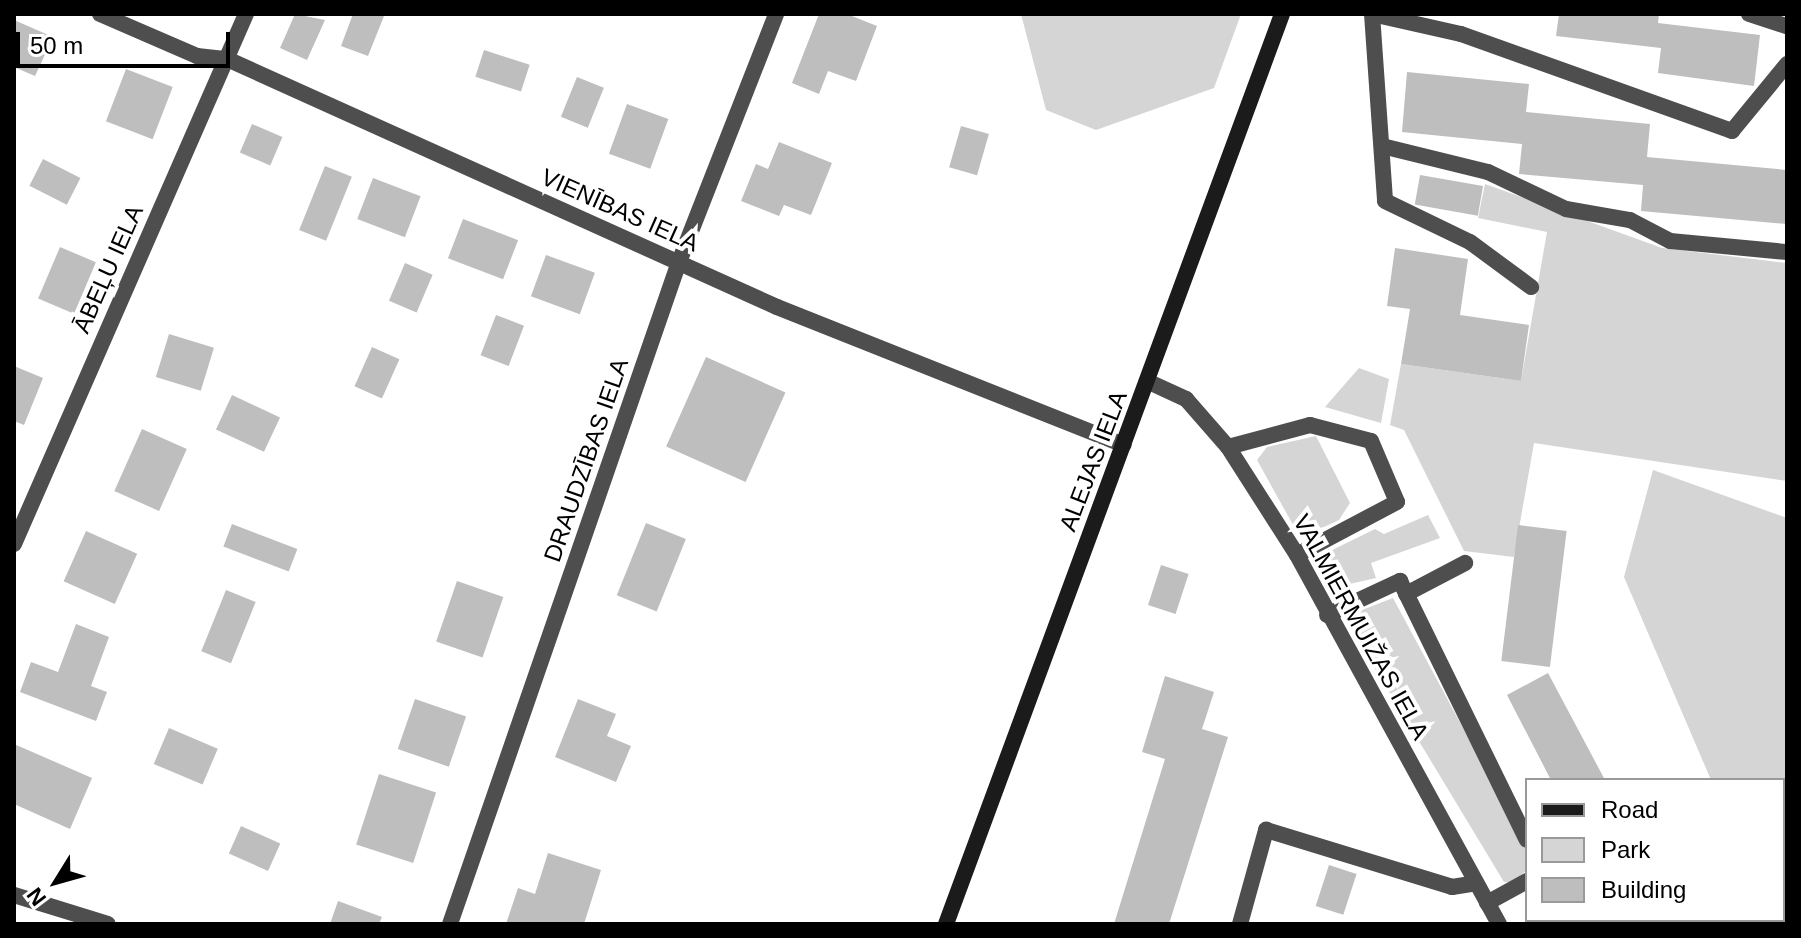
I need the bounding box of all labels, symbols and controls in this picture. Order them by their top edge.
scale bar [20,16,234,66]
text: 50 m [30,32,83,59]
street label: VIENĪBAS IELA [537,162,703,258]
street label: ĀBEĻU IELA [67,200,149,338]
street label: DRAUDZĪBAS IELA [538,354,634,566]
street label: ALEJAS IELA [1053,387,1133,535]
street label: VALMIERMUIŽAS IELA [1287,509,1435,745]
legend [1525,778,1785,922]
text: Road [1601,796,1658,823]
text: Park [1601,836,1650,863]
north arrow [16,842,96,922]
text: Building [1601,876,1686,903]
text: N [22,883,51,911]

